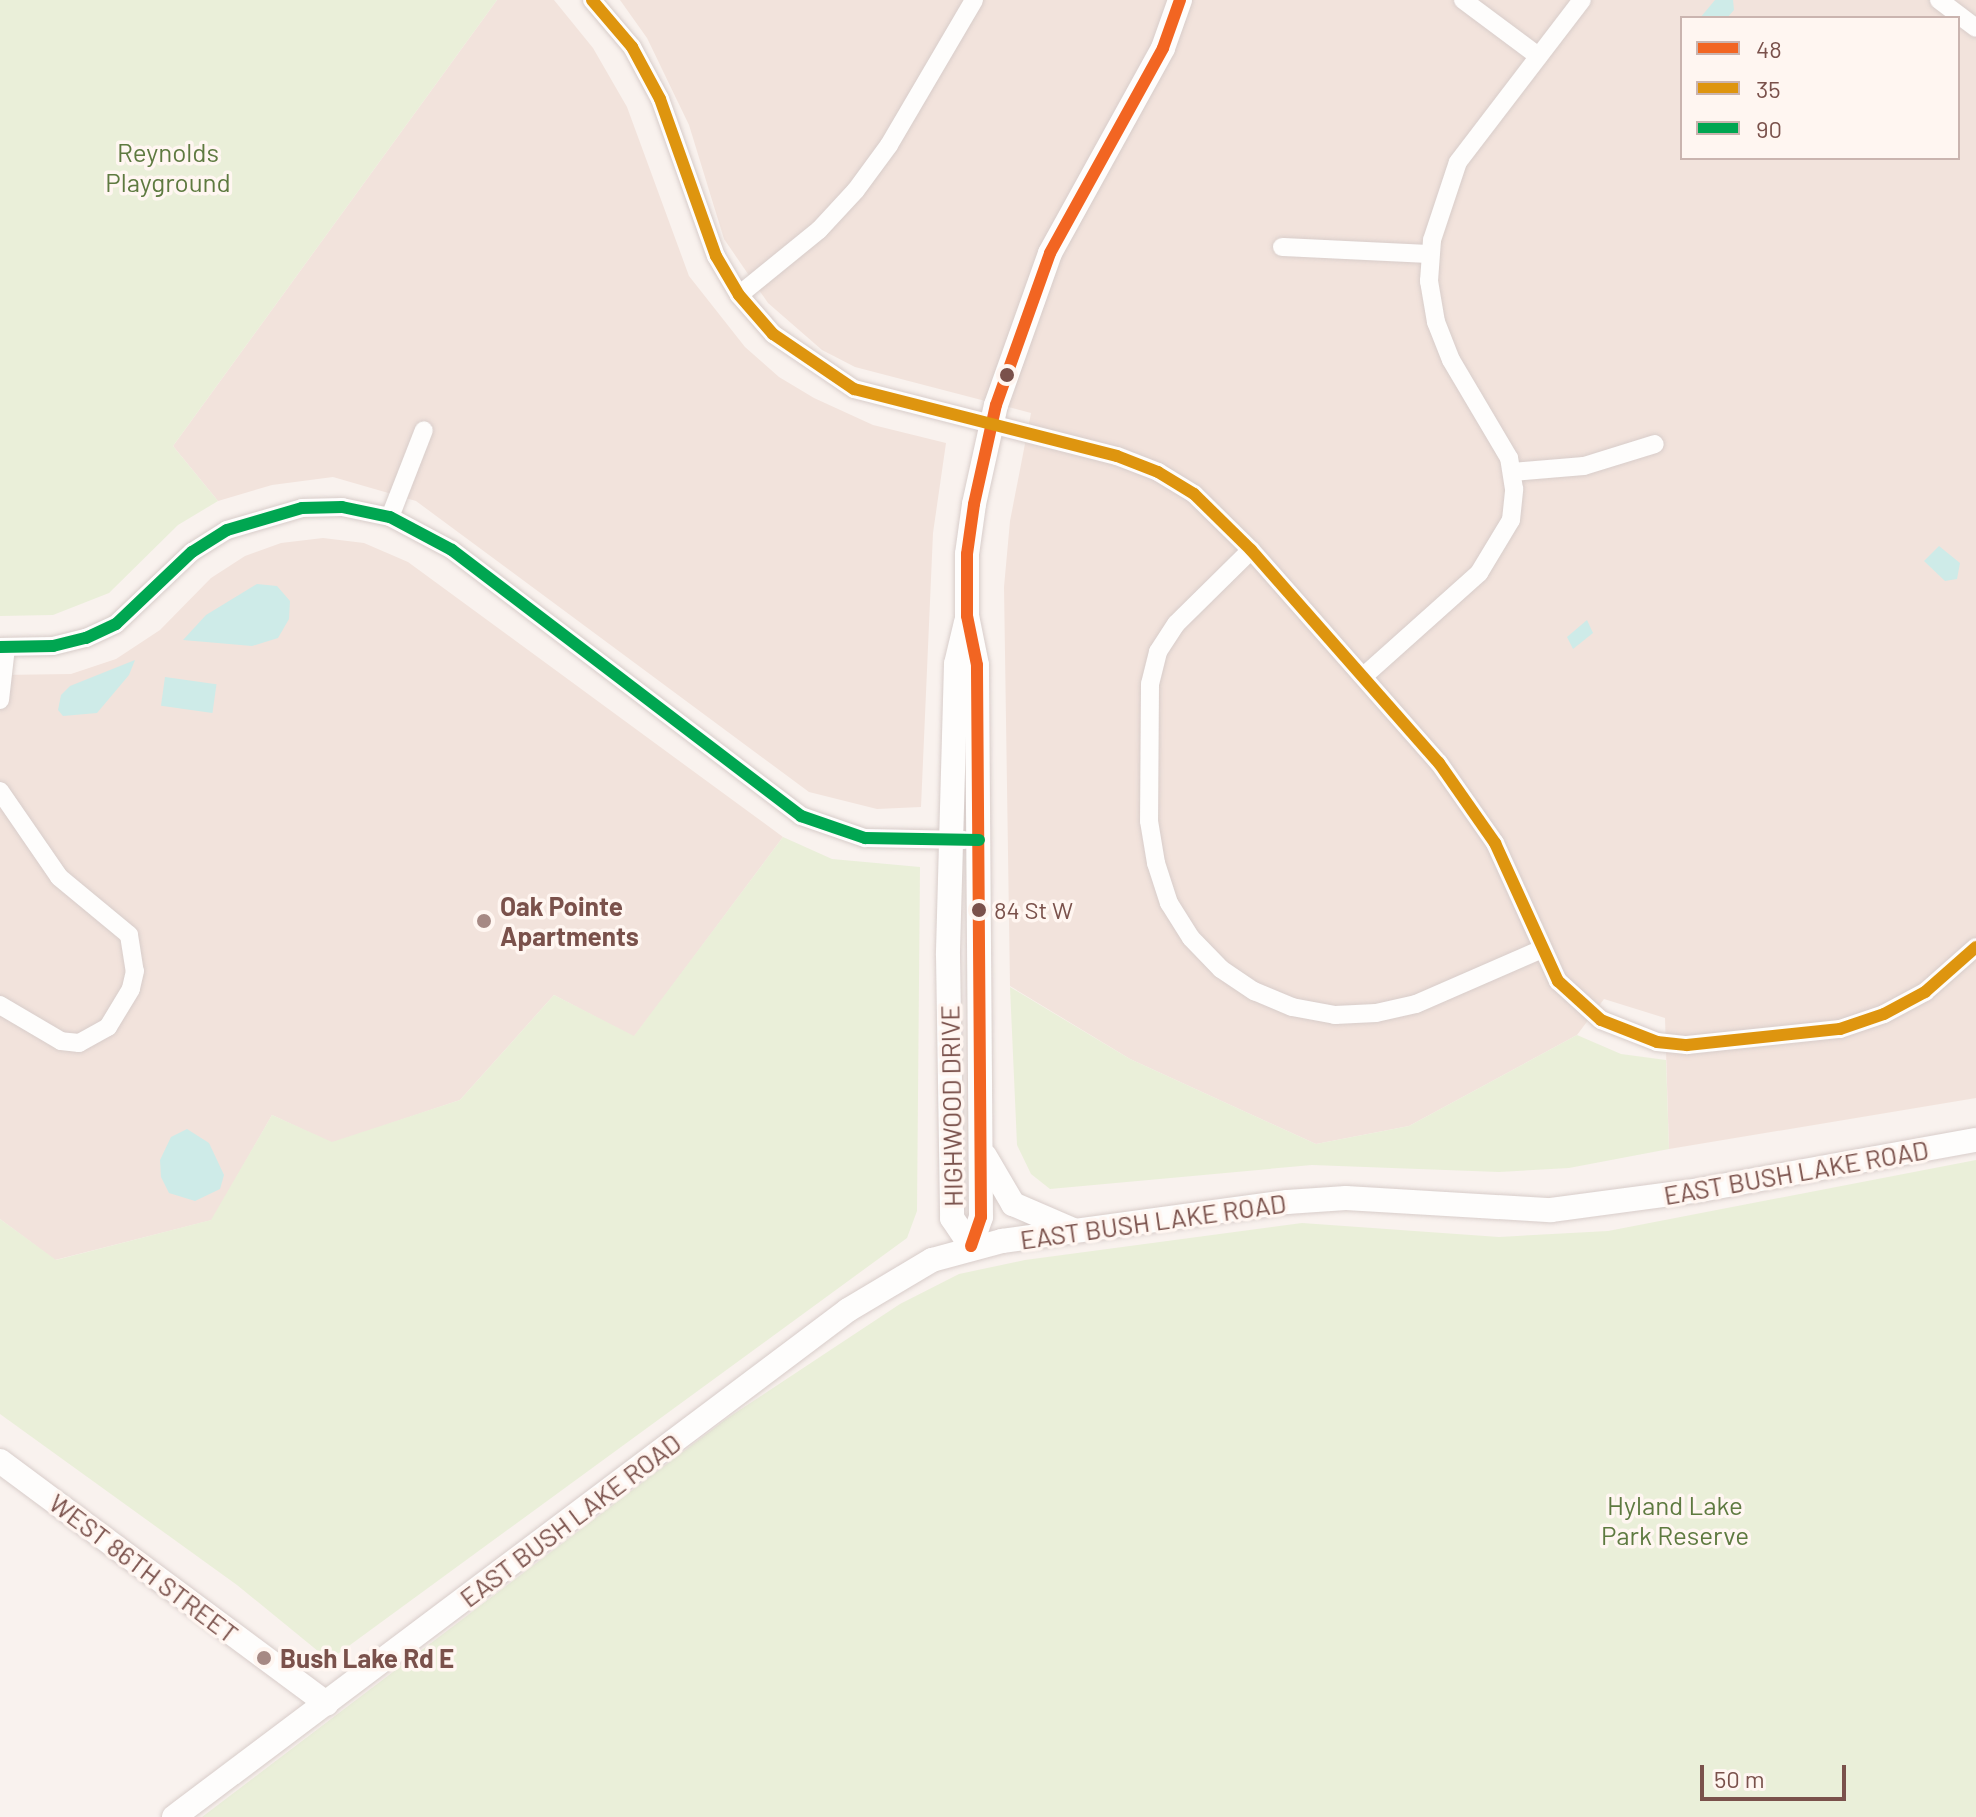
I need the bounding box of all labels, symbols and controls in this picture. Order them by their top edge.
legend [1680,16,1960,160]
text: 48 [1756,34,1782,63]
text: 35 [1756,74,1781,103]
text: 90 [1756,114,1782,143]
park label: Reynolds Playground [105,136,231,198]
unlabelled marker [999,367,1015,383]
place label: Oak Pointe Apartments [500,890,639,952]
place label: 84 St W [994,896,1073,924]
marker: 84 St W [971,902,987,918]
marker: Oak Pointe Apartments [475,912,493,930]
street label: HIGHWOOD DRIVE [934,1005,968,1207]
street label: EAST BUSH LAKE ROAD [1661,1133,1931,1211]
street label: EAST BUSH LAKE ROAD [1018,1187,1288,1255]
street label: EAST BUSH LAKE ROAD [454,1427,686,1613]
street label: WEST 86TH STREET [43,1487,245,1649]
park label: Hyland Lake Park Reserve [1601,1489,1749,1550]
place label: Bush Lake Rd E [280,1642,454,1674]
marker: Bush Lake Rd E [255,1649,273,1667]
scale bar [1704,1749,1850,1799]
text: 50 m [1714,1764,1765,1793]

